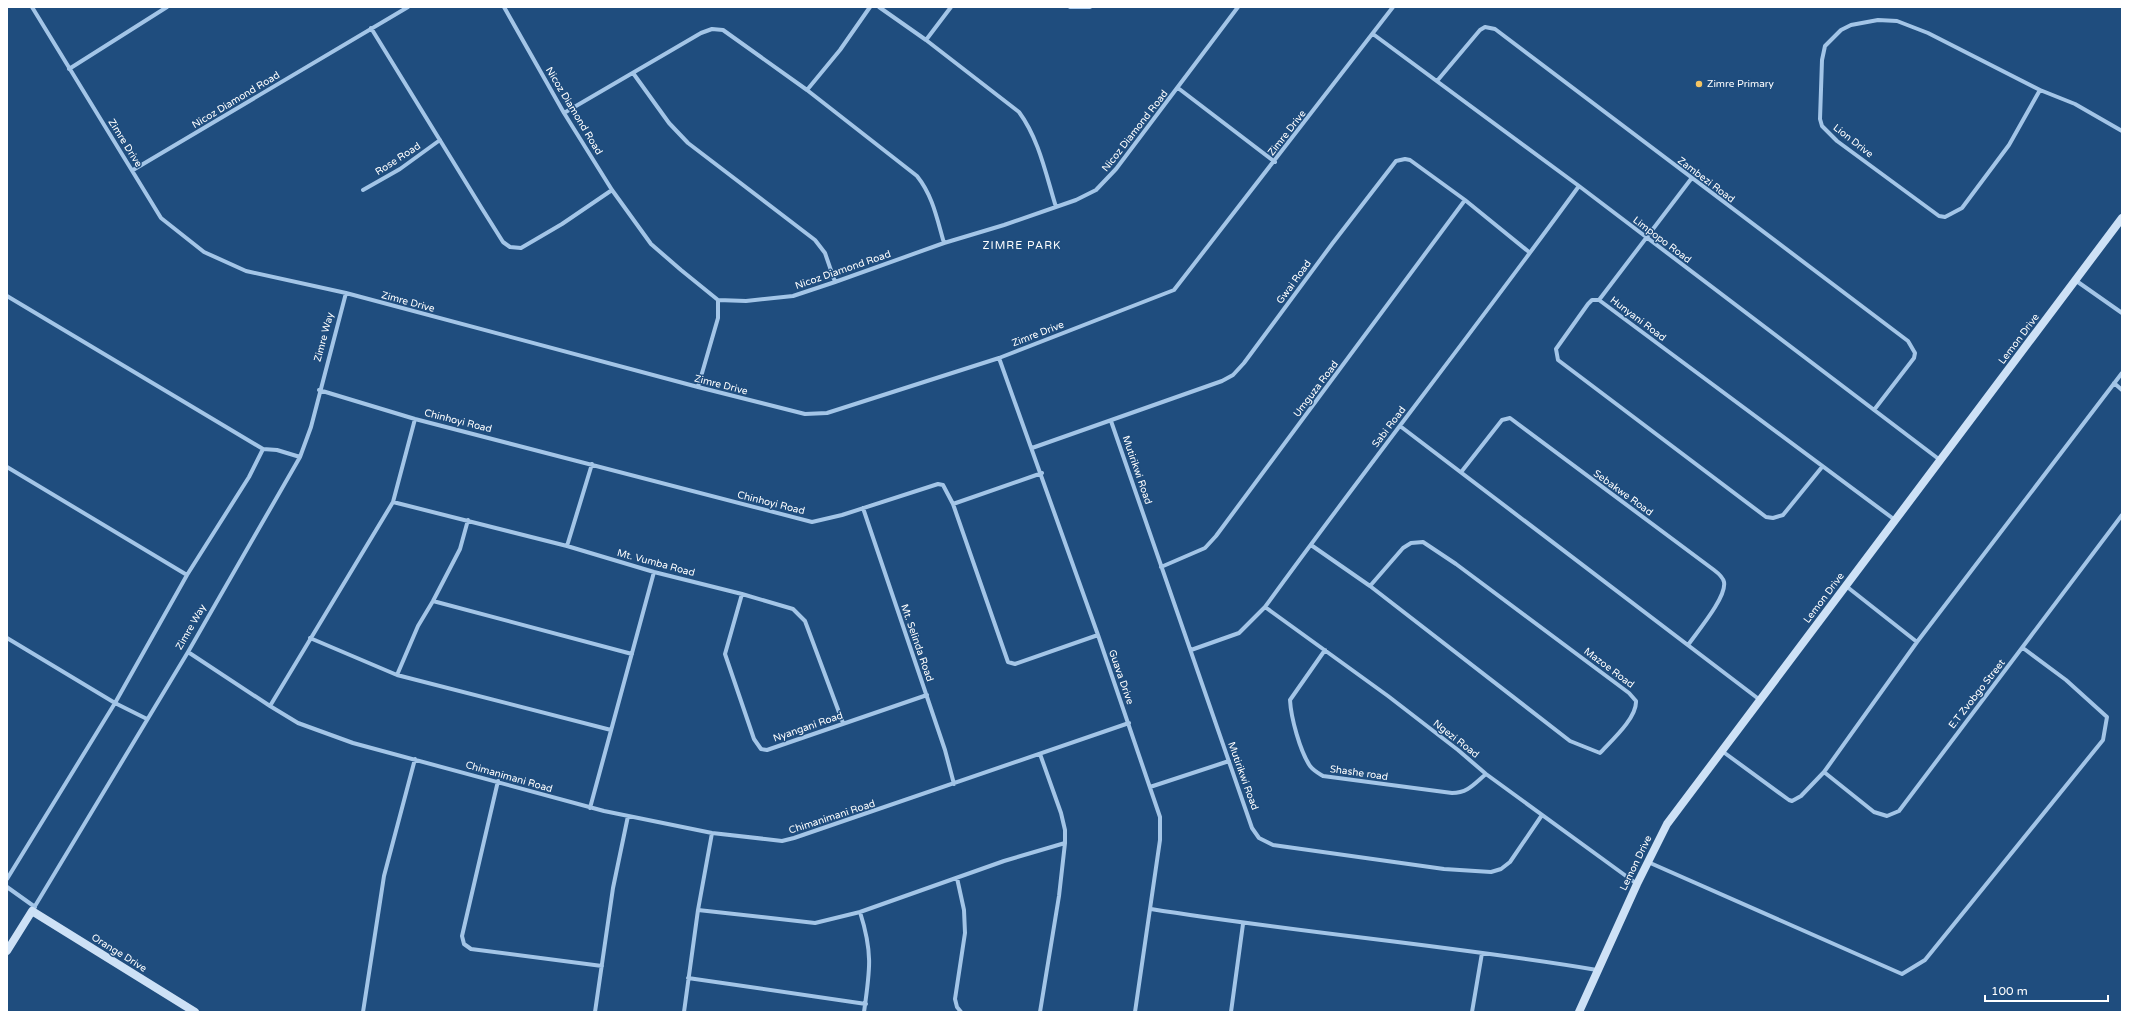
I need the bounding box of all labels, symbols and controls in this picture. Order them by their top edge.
street label: Nicoz Diamond Road [543,65,605,157]
street label: Nicoz Diamond Road [190,69,282,131]
place label: Zimre Primary [1707,78,1775,90]
marker: Zimre Primary [1694,79,1704,89]
street label: Nicoz Diamond Road [1099,88,1171,174]
street label: Zimre Drive [1265,108,1309,158]
street label: Zimre Drive [105,117,145,170]
street label: Lion Drive [1831,122,1876,161]
street label: Rose Road [373,140,423,178]
street label: Zambezi Road [1675,155,1737,205]
street label: Limpopo Road [1630,214,1694,266]
district label: ZIMRE PARK [983,239,1061,252]
street label: Nicoz Diamond Road [794,248,892,292]
street label: Gwai Road [1274,258,1314,306]
street label: Zimre Drive [380,289,436,315]
street label: Hunyani Road [1608,294,1668,344]
street label: Zimre Way [312,310,337,363]
street label: Lemon Drive [1996,311,2042,367]
street label: Zimre Drive [1010,318,1066,349]
street label: Umguza Road [1291,359,1341,419]
street label: Zimre Drive [693,373,749,398]
street label: Sabi Road [1370,404,1408,450]
street label: Chinhoyi Road [423,407,493,435]
street label: Mutirikwi Road [1120,434,1154,506]
street label: Sebakwe Road [1591,467,1655,519]
street label: Chinhoyi Road [736,489,806,517]
street label: Mt. Vumba Road [616,547,696,579]
street label: Lemon Drive [1801,570,1847,626]
street label: Zimre Way [173,602,209,652]
street label: Mt. Selinda Road [898,603,936,683]
street label: Mazoe Road [1582,645,1636,691]
street label: Guava Drive [1106,648,1136,706]
street label: E.T Zvobgo Street [1946,657,2008,731]
street label: Nyangani Road [771,709,845,745]
street label: Ngezi Road [1431,717,1481,761]
street label: Mutirikwi Road [1225,740,1261,812]
street label: Chimanimani Road [464,759,554,795]
street label: Shashe road [1329,763,1389,783]
street label: Chimanimani Road [787,797,877,837]
street label: Lemon Drive [1617,833,1655,893]
street label: Orange Drive [89,931,149,975]
scale bar [1985,977,2108,1003]
text: 100 m [1991,984,2028,998]

